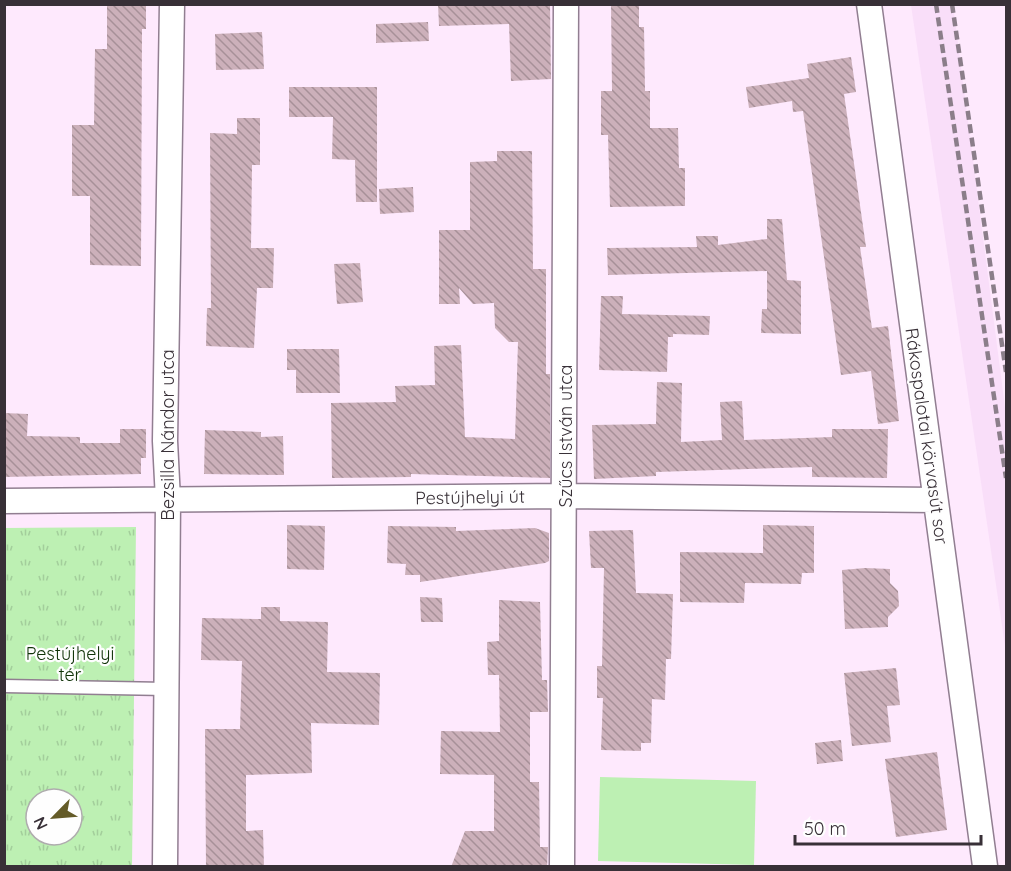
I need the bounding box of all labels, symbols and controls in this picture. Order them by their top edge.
street label: Rákospalotai körvasút sor [900,326,954,546]
street label: Bezsilla Nándor utca [156,349,179,521]
street label: Szűcs István utca [554,365,577,507]
street label: Pestújhelyi út [415,485,525,509]
park label: Pestújhelyi tér [26,642,114,686]
north arrow [24,787,84,847]
scale bar [795,808,981,846]
text: N [29,814,52,833]
text: 50 m [804,817,846,840]

